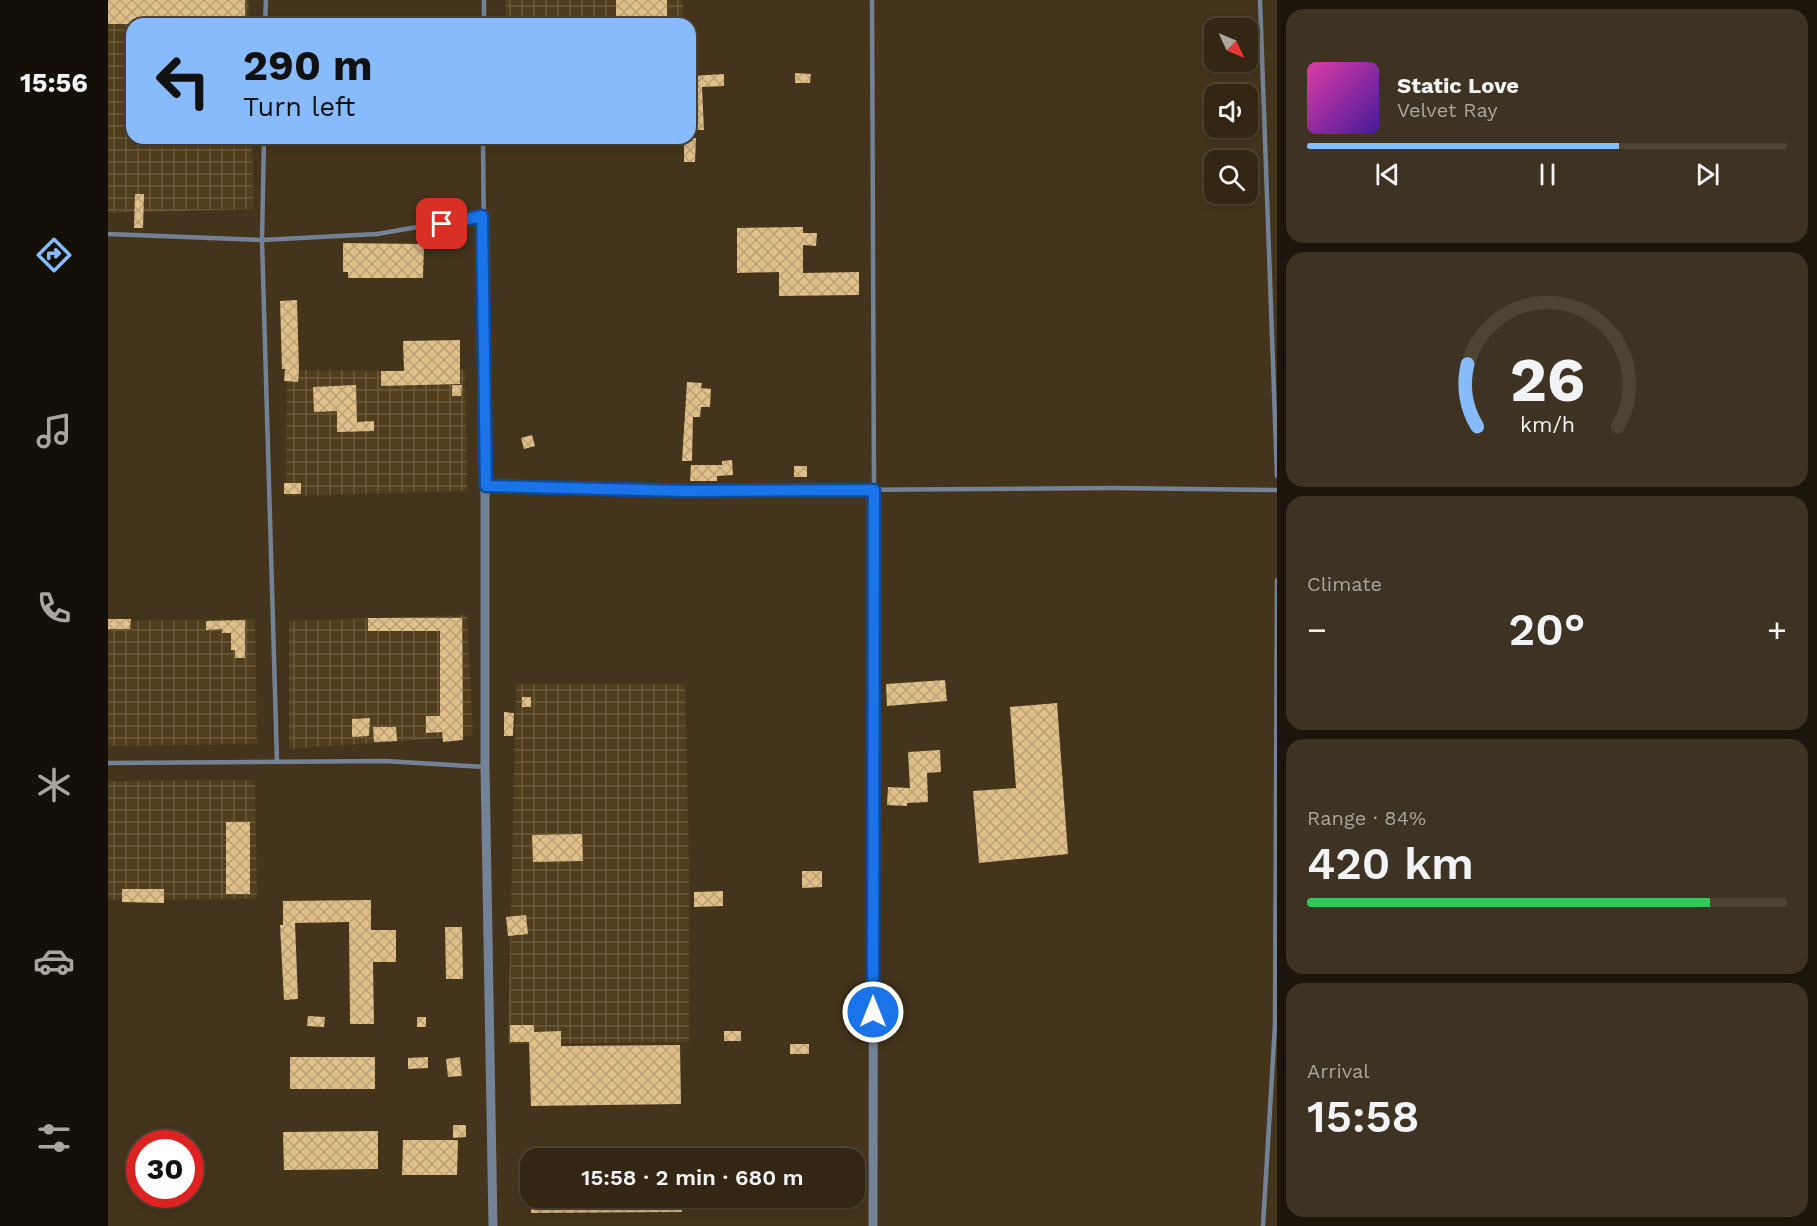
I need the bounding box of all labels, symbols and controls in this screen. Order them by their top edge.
north arrow [1204,18,1258,72]
map controls [1204,18,1258,204]
text: 290 m [243,41,373,90]
icon: left [144,42,222,120]
text: 15:56 [20,67,88,99]
text: Static Love [1397,73,1519,98]
button: sound [1204,84,1258,138]
text: Turn left [243,91,355,123]
text: Velvet Ray [1397,98,1498,122]
button: search [1204,150,1258,204]
icon: previous [1371,158,1404,191]
icon: pause [1531,158,1564,191]
icon: next [1691,158,1724,191]
pin [416,198,467,249]
icon: arrive [425,207,458,240]
icon: directions [33,234,75,276]
text: 26 [1509,343,1585,416]
icon: music [33,410,75,452]
text: km/h [1519,412,1575,437]
text: Climate [1307,572,1382,596]
icon: phone [33,587,75,629]
text: 20° [1509,603,1585,656]
text: − [1307,610,1327,649]
text: + [1767,610,1787,649]
icon: climate [33,764,75,806]
text: Range · 84% [1307,806,1426,830]
text: 420 km [1307,837,1474,890]
icon: car [33,940,75,982]
position arrow [841,980,905,1044]
text: Arrival [1307,1059,1369,1083]
text: 15:58 [1307,1090,1420,1143]
icon: filters [33,1117,75,1159]
speed limit sign: 30 [126,1130,204,1208]
text: 15:58 · 2 min · 680 m [581,1165,804,1190]

